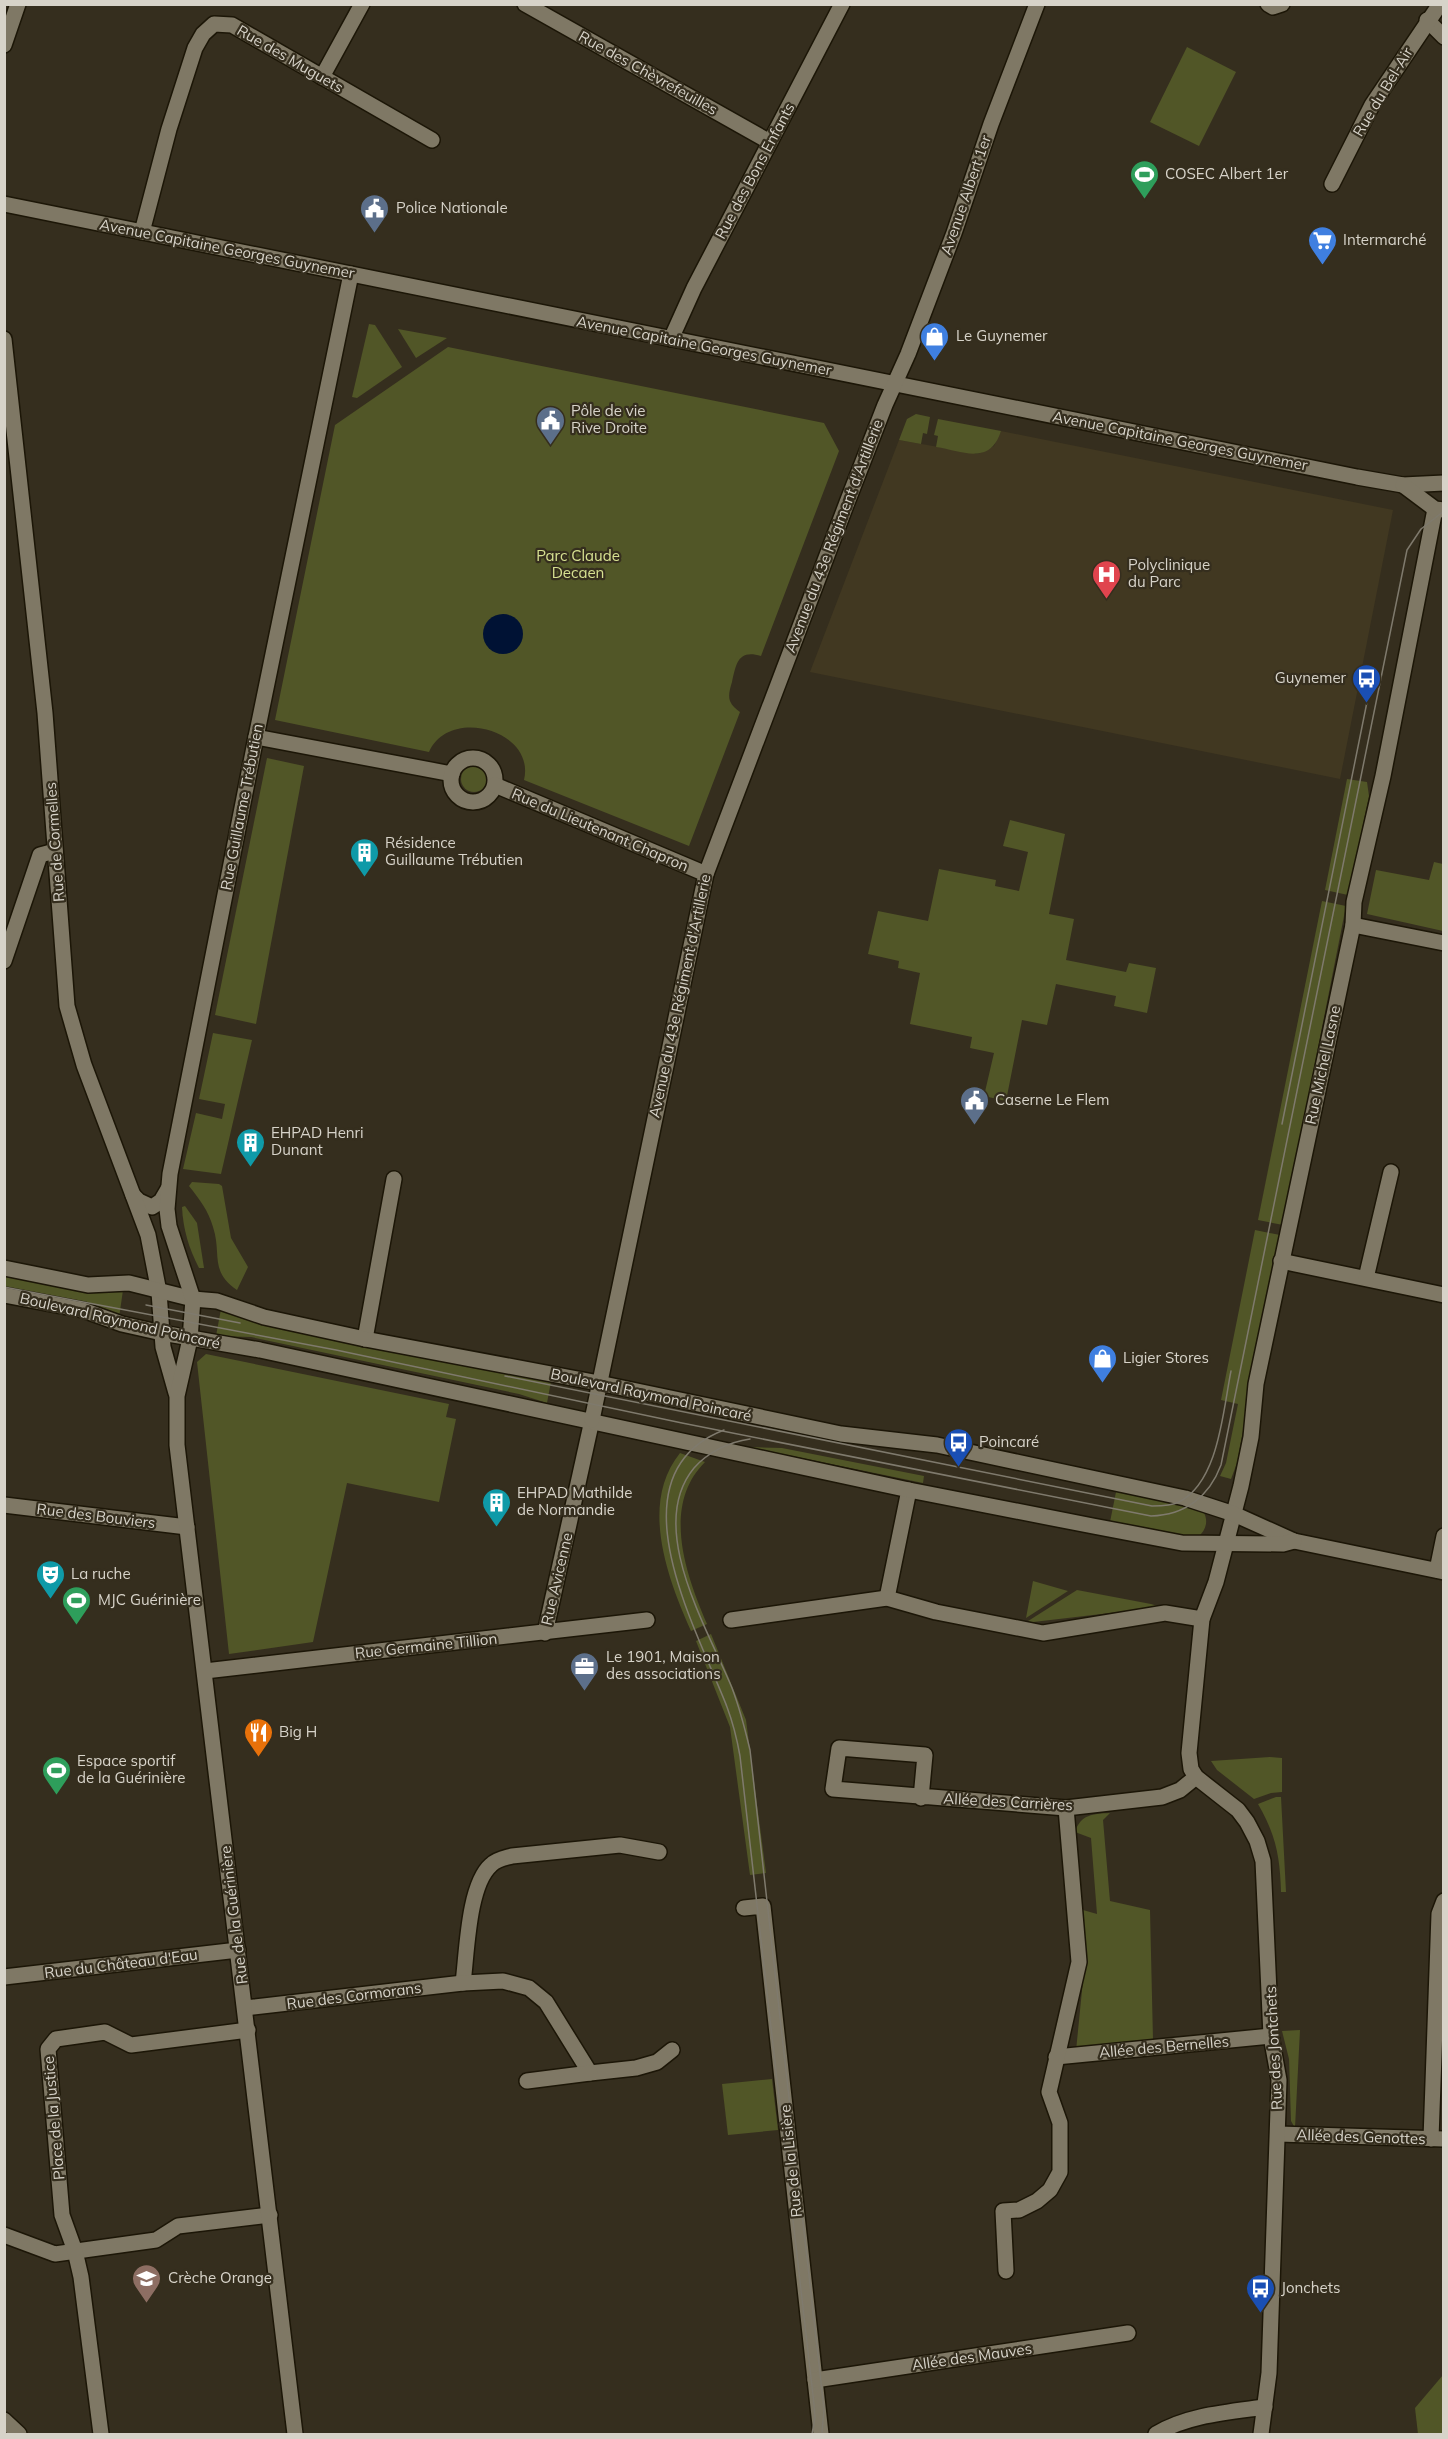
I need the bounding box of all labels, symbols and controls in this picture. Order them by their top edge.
street label: Rue des Muguets [234,20,347,97]
street label: Rue des Chèvrefeuilles [575,26,721,119]
street label: Rue du Bel-Air [1348,43,1417,140]
street label: Rue des Bons Enfants [711,99,799,242]
street label: Avenue Albert 1er [936,132,995,257]
sports icon: COSEC Albert 1er [1128,158,1160,200]
place label: COSEC Albert 1er [1165,164,1289,183]
public building icon: Police Nationale [359,192,391,234]
place label: Police Nationale [396,198,508,217]
street label: Avenue Capitaine Georges Guynemer [98,214,357,283]
supermarket icon: Intermarché [1306,224,1338,266]
place label: Intermarché [1343,230,1426,249]
street label: Avenue Capitaine Georges Guynemer [575,311,834,380]
shop icon: Le Guynemer [919,320,951,362]
place label: Le Guynemer [956,326,1048,345]
place label: Pôle de vie Rive Droite [571,401,647,437]
public building icon: Pôle de vie Rive Droite [534,404,566,446]
street label: Avenue Capitaine Georges Guynemer [1051,406,1310,475]
street label: Avenue du 43e Régiment d'Artillerie [780,416,887,655]
park label: Parc Claude Decaen [536,546,620,582]
place label: Polyclinique du Parc [1128,555,1210,591]
hospital icon: Polyclinique du Parc [1091,558,1123,600]
bus stop icon: Guynemer [1351,662,1383,704]
place label: Guynemer [1275,668,1347,687]
street label: Rue Guillaume Trébutien [216,722,267,892]
street label: Rue de Cormelles [41,782,68,903]
street label: Rue du Lieutenant Chapron [509,784,691,875]
place label: Résidence Guillaume Trébutien [385,833,523,869]
building icon: Résidence Guillaume Trébutien [348,836,380,878]
street label: Avenue du 43e Régiment d'Artillerie [644,872,715,1119]
street label: Rue Michel Lasne [1301,1004,1344,1126]
public building icon: Caserne Le Flem [958,1084,990,1126]
place label: Caserne Le Flem [995,1090,1109,1109]
place label: EHPAD Henri Dunant [271,1123,364,1159]
building icon: EHPAD Henri Dunant [234,1126,266,1168]
street label: Boulevard Raymond Poincaré [18,1288,222,1353]
shop icon: Ligier Stores [1086,1342,1118,1384]
place label: Ligier Stores [1123,1348,1209,1367]
street label: Boulevard Raymond Poincaré [549,1364,753,1425]
bus stop icon: Poincaré [942,1426,974,1468]
place label: Poincaré [979,1432,1039,1451]
place label: EHPAD Mathilde de Normandie [517,1483,632,1519]
building icon: EHPAD Mathilde de Normandie [480,1486,512,1528]
street label: Rue des Bouviers [36,1499,157,1532]
street label: Rue Avicenne [537,1531,576,1627]
theatre icon: La ruche [34,1558,66,1600]
place label: La ruche [71,1564,131,1583]
sports icon: MJC Guérinière [61,1584,93,1626]
place label: MJC Guérinière [98,1590,201,1609]
street label: Rue Germaine Tillion [354,1629,498,1662]
place label: Le 1901, Maison des associations [606,1647,721,1683]
office icon: Le 1901, Maison des associations [569,1650,601,1692]
restaurant icon: Big H [242,1716,274,1758]
place label: Big H [279,1722,317,1741]
place label: Espace sportif de la Guérinière [77,1751,185,1787]
sports icon: Espace sportif de la Guérinière [40,1754,72,1796]
street label: Allée des Carrières [943,1789,1073,1814]
street label: Rue de la Guérinière [216,1845,251,1985]
street label: Rue du Château d'Eau [43,1945,199,1982]
street label: Rue des Cormorans [285,1978,422,2013]
street label: Rue des Jontchets [1261,1986,1286,2111]
street label: Allée des Bernelles [1098,2031,1230,2062]
street label: Place de la Justice [39,2055,68,2181]
street label: Rue de la Lisière [775,2104,806,2218]
street label: Allée des Genottes [1296,2125,1426,2148]
school or university icon: Crèche Orange [131,2262,163,2304]
place label: Crèche Orange [168,2268,272,2287]
bus stop icon: Jonchets [1244,2272,1276,2314]
place label: Jonchets [1281,2278,1340,2297]
street label: Allée des Mauves [911,2339,1033,2374]

